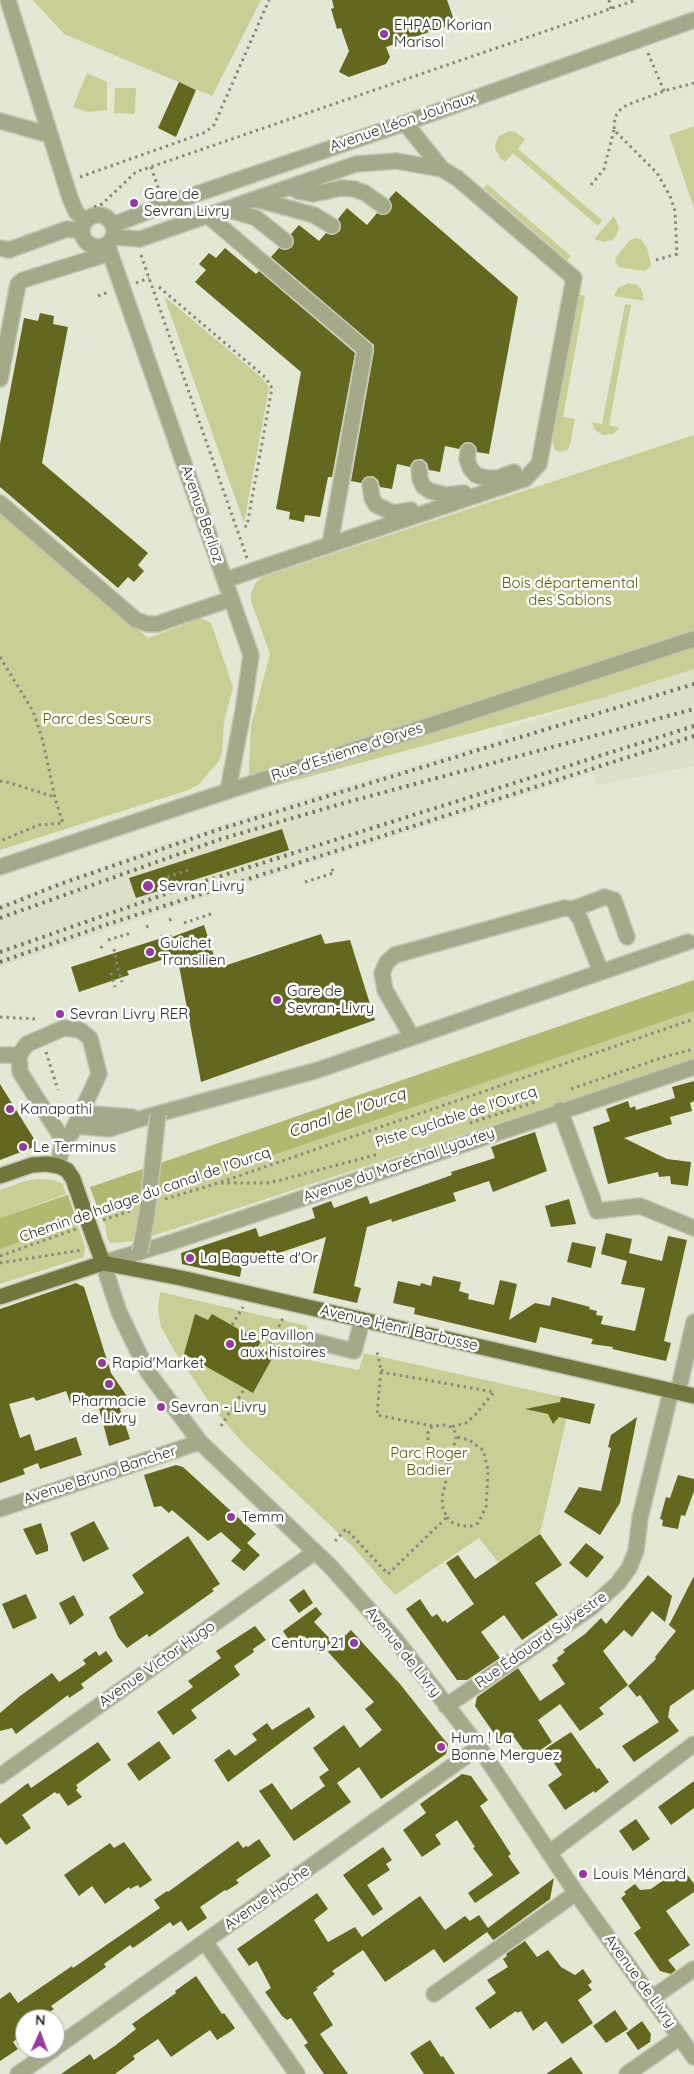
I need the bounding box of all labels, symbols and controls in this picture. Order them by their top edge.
place label: EHPAD Korian Marisol [394,16,492,51]
marker: EHPAD Korian Marisol [378,28,390,40]
street label: Avenue Léon Jouhaux [328,89,478,155]
place label: Gare de Sevran Livry [144,185,230,220]
marker: Gare de Sevran Livry [128,197,140,209]
street label: Avenue Berlioz [177,463,227,565]
park label: Bois départemental des Sablons [502,574,638,609]
park label: Parc des Sœurs [43,710,151,728]
street label: Rue d'Estienne d'Orves [269,719,425,785]
place label: Sevran Livry [159,877,245,895]
marker: Sevran Livry [141,879,155,893]
place label: Guichet Transilien [160,934,226,969]
marker: Guichet Transilien [144,946,156,958]
place label: Gare de Sevran-Livry [287,982,374,1017]
marker: Gare de Sevran-Livry [271,994,283,1006]
place label: Sevran Livry RER [70,1005,188,1023]
marker: Sevran Livry RER [54,1008,66,1020]
street label: Piste cyclable de l'Ourcq [373,1082,539,1152]
water label: Canal de l'Ourcq [286,1084,408,1142]
place label: Kanapathi [20,1100,92,1118]
marker: Kanapathi [4,1103,16,1115]
street label: Avenue du Maréchal Lyautey [301,1124,497,1206]
place label: Le Terminus [33,1138,116,1156]
marker: Le Terminus [17,1141,29,1153]
street label: Chemin de halage du canal de l'Ourcq [17,1143,273,1247]
place label: La Baguette d'Or [200,1249,318,1267]
marker: La Baguette d'Or [184,1252,196,1264]
street label: Avenue Henri Barbusse [318,1301,480,1355]
place label: Le Pavillon aux histoires [240,1326,326,1361]
marker: Le Pavillon aux histoires [224,1338,236,1350]
place label: Rapid'Market [112,1354,204,1372]
marker: Rapid'Market [96,1357,108,1369]
marker: Pharmacie de Livry [103,1378,115,1390]
place label: Pharmacie de Livry [72,1392,146,1427]
place label: Sevran - Livry [171,1398,267,1416]
marker: Sevran - Livry [155,1401,167,1413]
street label: Avenue Bruno Bancher [21,1442,179,1508]
park label: Parc Roger Badier [390,1444,468,1479]
place label: Temm [241,1508,284,1526]
marker: Temm [225,1511,237,1523]
street label: Rue Édouard Sylvestre [472,1588,610,1692]
street label: Avenue de Livry [361,1603,445,1701]
street label: Avenue Victor Hugo [95,1617,219,1711]
place label: Century 21 [271,1634,344,1652]
marker: Century 21 [348,1637,360,1649]
place label: Hum ! La Bonne Merguez [451,1729,560,1764]
marker: Hum ! La Bonne Merguez [435,1741,447,1753]
street label: Avenue Hoche [221,1862,313,1934]
place label: Louis Ménard [593,1865,686,1883]
marker: Louis Ménard [577,1868,589,1880]
street label: Avenue de Livry [600,1931,680,2031]
north arrow [15,2009,65,2059]
text: N [35,2011,46,2029]

